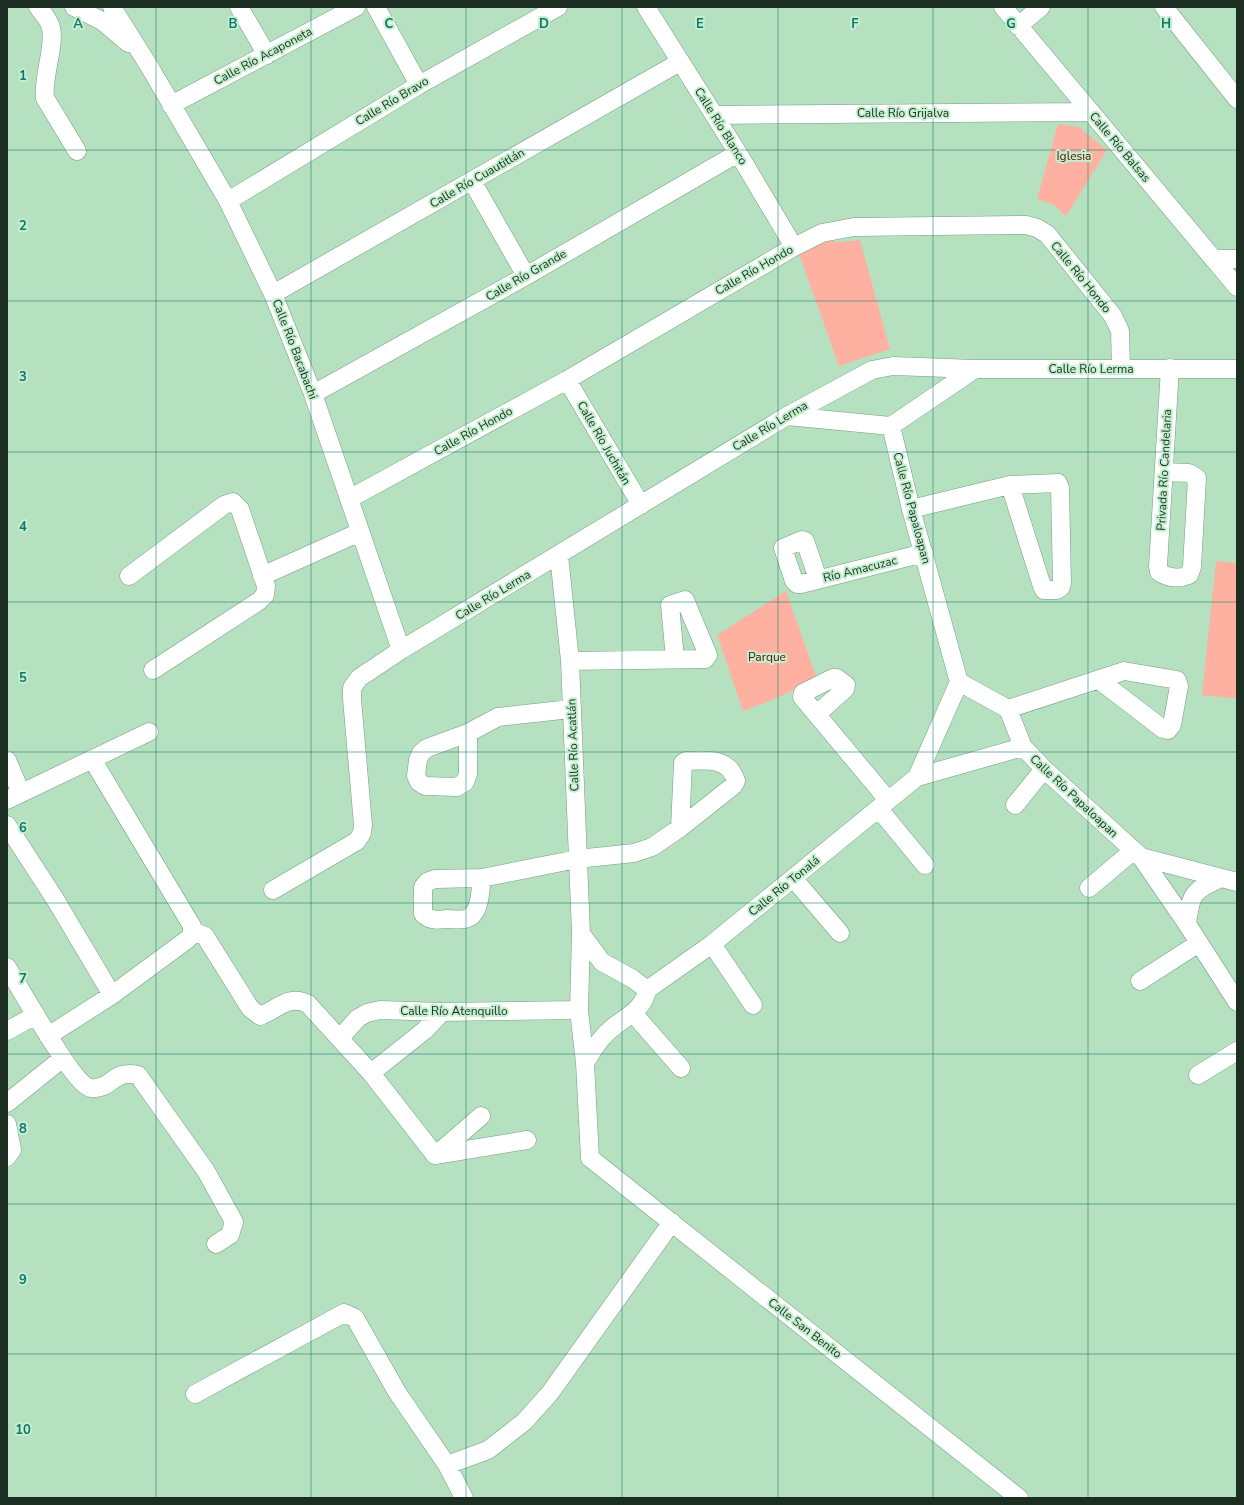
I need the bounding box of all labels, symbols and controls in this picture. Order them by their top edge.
text: A [73,15,83,33]
text: B [229,15,238,33]
text: C [385,15,394,33]
text: D [539,15,549,33]
text: E [696,15,704,33]
text: F [851,15,859,33]
text: G [1006,15,1016,33]
text: H [1161,15,1171,33]
street label: Calle Río Acaponeta [211,23,315,89]
text: 1 [19,67,27,85]
street label: Calle Río Bravo [352,73,432,129]
street label: Calle Río Blanco [691,84,751,168]
street label: Calle Río Grijalva [857,105,949,121]
street label: Calle Río Balsas [1086,108,1154,186]
street label: Calle Río Cuautitlán [427,144,527,212]
park label: Iglesia [1057,148,1091,164]
text: 2 [19,217,27,235]
street label: Calle Río Hondo [1047,238,1115,316]
street label: Calle Río Hondo [712,241,796,299]
street label: Calle Río Grande [483,245,569,305]
street label: Calle Río Bacabachi [269,297,321,401]
street label: Calle Río Lerma [1048,361,1134,377]
text: 3 [19,368,27,386]
street label: Calle Río Lerma [729,397,811,455]
street label: Calle Río Juchitán [573,398,635,488]
street label: Calle Río Hondo [431,403,515,459]
street label: Privada Río Candelaria [1153,409,1175,531]
street label: Calle Río Papaloapan [889,450,935,566]
text: 4 [19,518,27,536]
street label: Río Amacuzac [821,552,899,586]
street label: Calle Río Lerma [452,566,534,624]
park label: Parque [748,649,786,665]
text: 5 [19,669,27,687]
street label: Calle Río Acatlán [563,698,583,792]
street label: Calle Río Papaloapan [1026,751,1122,841]
text: 6 [19,819,27,837]
street label: Calle Río Tonalá [745,852,823,920]
text: 7 [19,970,27,988]
street label: Calle Río Atenquillo [400,1003,508,1019]
text: 8 [19,1120,27,1138]
text: 9 [19,1271,27,1289]
street label: Calle San Benito [765,1294,845,1362]
text: 10 [15,1421,31,1439]

